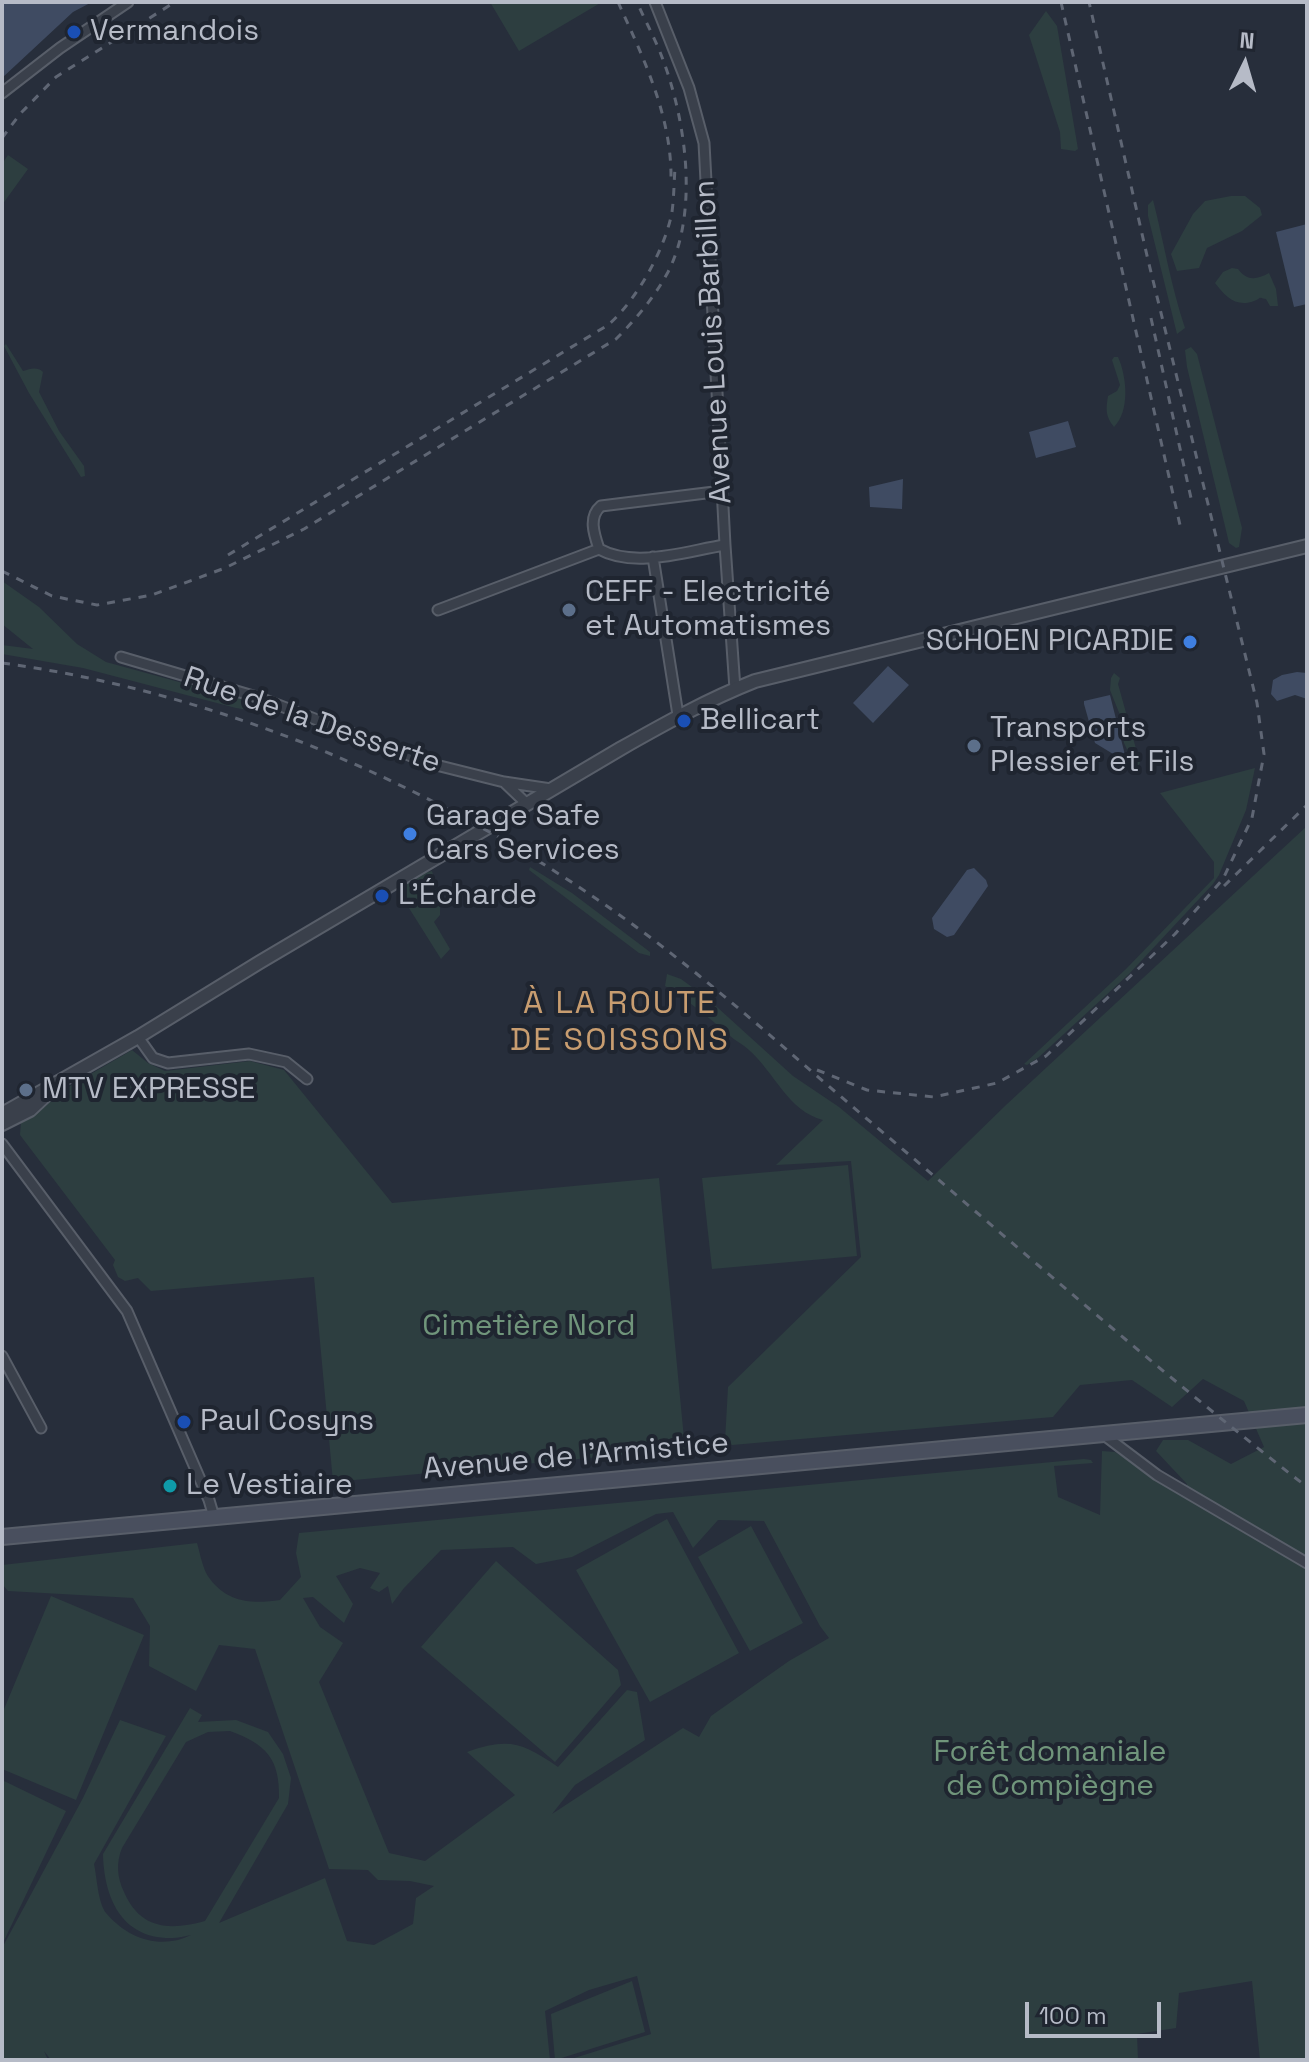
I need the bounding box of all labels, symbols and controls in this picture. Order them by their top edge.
place label: Vermandois [90,14,259,50]
marker: Vermandois [65,23,83,41]
north arrow [1205,24,1285,104]
text: N [1239,26,1256,55]
street label: Avenue Louis Barbillon [688,179,740,505]
place label: CEFF - Electricité et Automatismes [585,575,831,646]
marker: CEFF - Electricité et Automatismes [560,601,578,619]
place label: SCHOEN PICARDIE [926,624,1174,660]
marker: SCHOEN PICARDIE [1181,633,1199,651]
street label: Rue de la Desserte [179,660,445,782]
place label: Bellicart [700,703,820,739]
place label: Transports Plessier et Fils [990,711,1194,782]
marker: Bellicart [675,712,693,730]
marker: Transports Plessier et Fils [965,737,983,755]
place label: Garage Safe Cars Services [426,799,620,870]
marker: Garage Safe Cars Services [401,825,419,843]
place label: L'Écharde [398,878,537,914]
marker: L'Écharde [373,887,391,905]
district label: À LA ROUTE DE SOISSONS [510,985,730,1060]
place label: MTV EXPRESSE [42,1072,255,1108]
marker: MTV EXPRESSE [17,1081,35,1099]
park label: Cimetière Nord [422,1309,636,1345]
place label: Paul Cosyns [200,1404,374,1440]
marker: Paul Cosyns [175,1413,193,1431]
street label: Avenue de l'Armistice [422,1426,730,1488]
place label: Le Vestiaire [186,1468,353,1504]
marker: Le Vestiaire [161,1477,179,1495]
park label: Forêt domaniale de Compiègne [933,1735,1167,1806]
scale bar [1029,1986,1165,2036]
text: 100 m [1039,2000,1107,2031]

